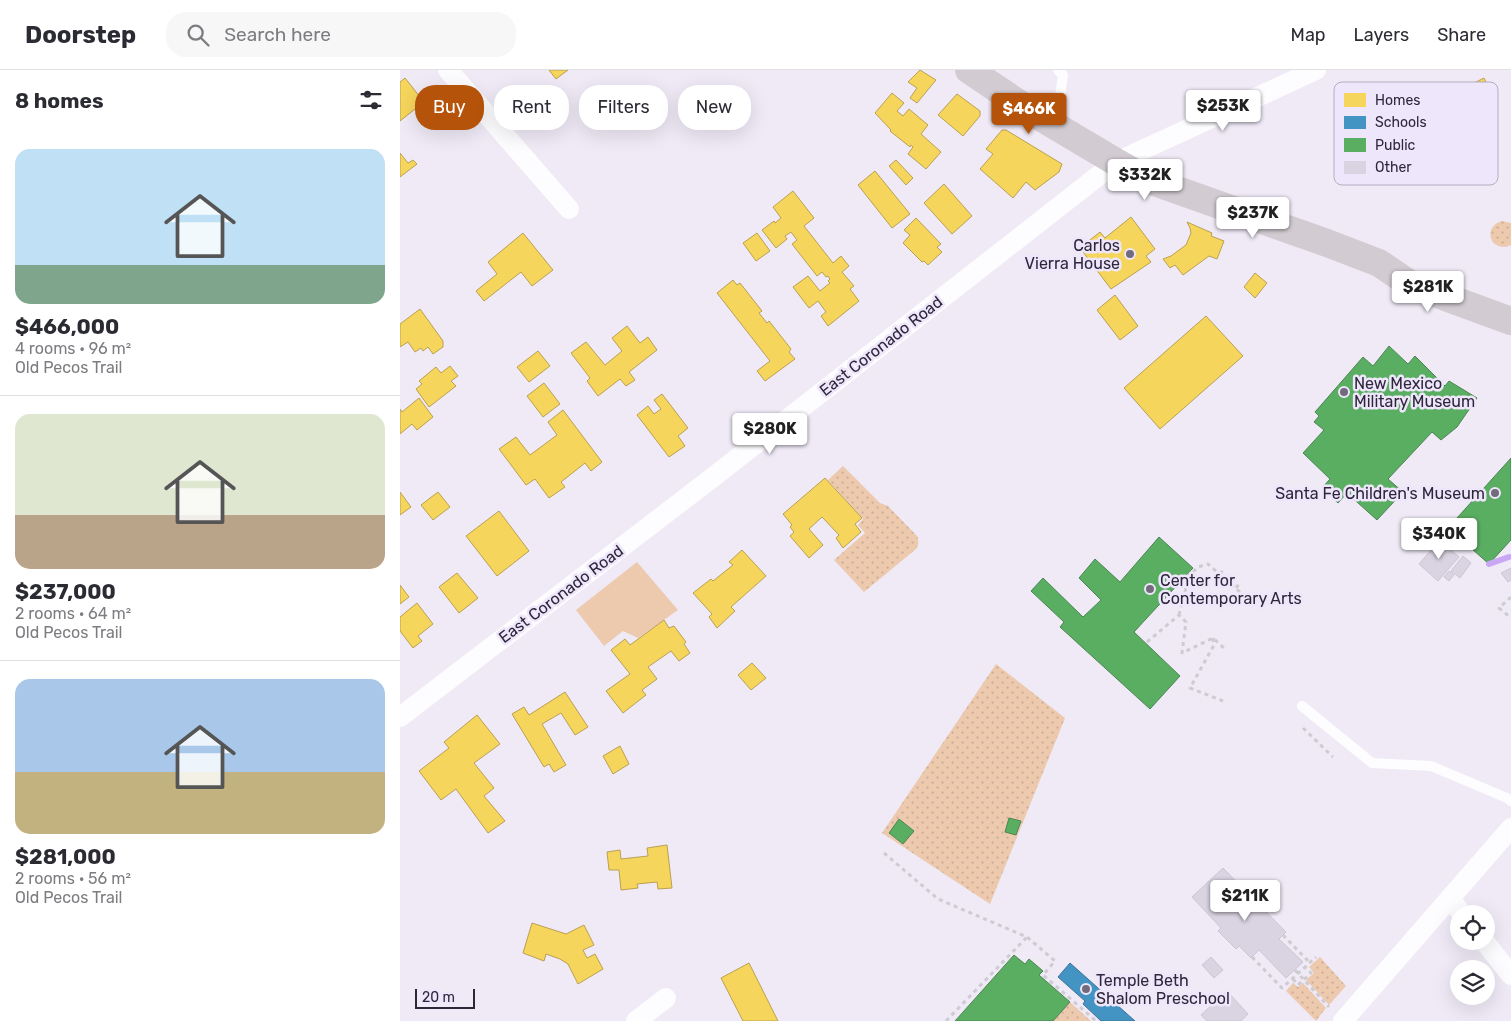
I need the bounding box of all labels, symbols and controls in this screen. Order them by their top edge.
search box [166,12,516,57]
text: Doorstep [25,21,136,49]
icon: search [184,21,212,49]
text: Search here [224,23,331,46]
text: Map [1291,24,1326,46]
text: Layers [1354,24,1409,46]
text: Share [1437,24,1486,46]
legend [1334,82,1498,185]
chip: Buy [415,85,484,130]
chip: Rent [494,85,569,130]
chip: Filters [579,85,668,130]
chip: New [678,85,751,130]
icon: filters [357,86,385,114]
text: 8 homes [15,88,104,113]
pin: $253K [1188,90,1258,132]
pin: $466K [994,92,1064,135]
text: Homes [1375,92,1420,109]
text: $253K [1197,96,1249,115]
text: $466K [1002,99,1056,118]
text: Schools [1375,114,1427,131]
text: Public [1375,137,1416,154]
pin: $332K [1110,158,1180,201]
text: Other [1375,159,1412,176]
text: $332K [1119,165,1171,184]
icon: home [155,181,245,271]
pin: $237K [1218,196,1288,239]
text: $237K [1227,203,1279,222]
place label: Carlos Vierra House [1025,236,1120,273]
marker: Carlos Vierra House [1124,248,1136,260]
pin: $281K [1393,270,1463,313]
text: $281K [1403,277,1453,296]
street label: East Coronado Road [816,292,946,400]
text: $466,000 [15,314,119,339]
text: 4 rooms · 96 m² [15,339,131,358]
text: Old Pecos Trail [15,358,122,377]
place label: New Mexico Military Museum [1354,374,1475,411]
marker: New Mexico Military Museum [1338,386,1350,398]
pin: $280K [735,412,805,455]
text: $280K [743,419,797,438]
icon: home [155,447,245,537]
place label: Santa Fe Children's Museum [1275,484,1485,503]
marker: Santa Fe Children's Museum [1489,487,1501,499]
pin: $340K [1404,518,1474,560]
text: $340K [1412,524,1466,543]
street label: East Coronado Road [495,541,627,647]
place label: Center for Contemporary Arts [1160,571,1302,608]
text: $237,000 [15,579,116,604]
marker: Center for Contemporary Arts [1144,583,1156,595]
text: 2 rooms · 64 m² [15,604,131,623]
text: Old Pecos Trail [15,623,122,642]
icon: home [155,712,245,802]
text: $281,000 [15,844,116,869]
text: 2 rooms · 56 m² [15,869,131,888]
pin: $211K [1210,880,1280,922]
text: $211K [1221,886,1269,905]
text: Old Pecos Trail [15,888,122,907]
map controls [1450,905,1495,1005]
button: locate [1450,905,1495,950]
button: layers [1450,960,1495,1005]
place label: Temple Beth Shalom Preschool [1096,971,1230,1008]
marker: Temple Beth Shalom Preschool [1080,983,1092,995]
scale bar [415,986,475,1009]
text: 20 m [422,989,455,1006]

